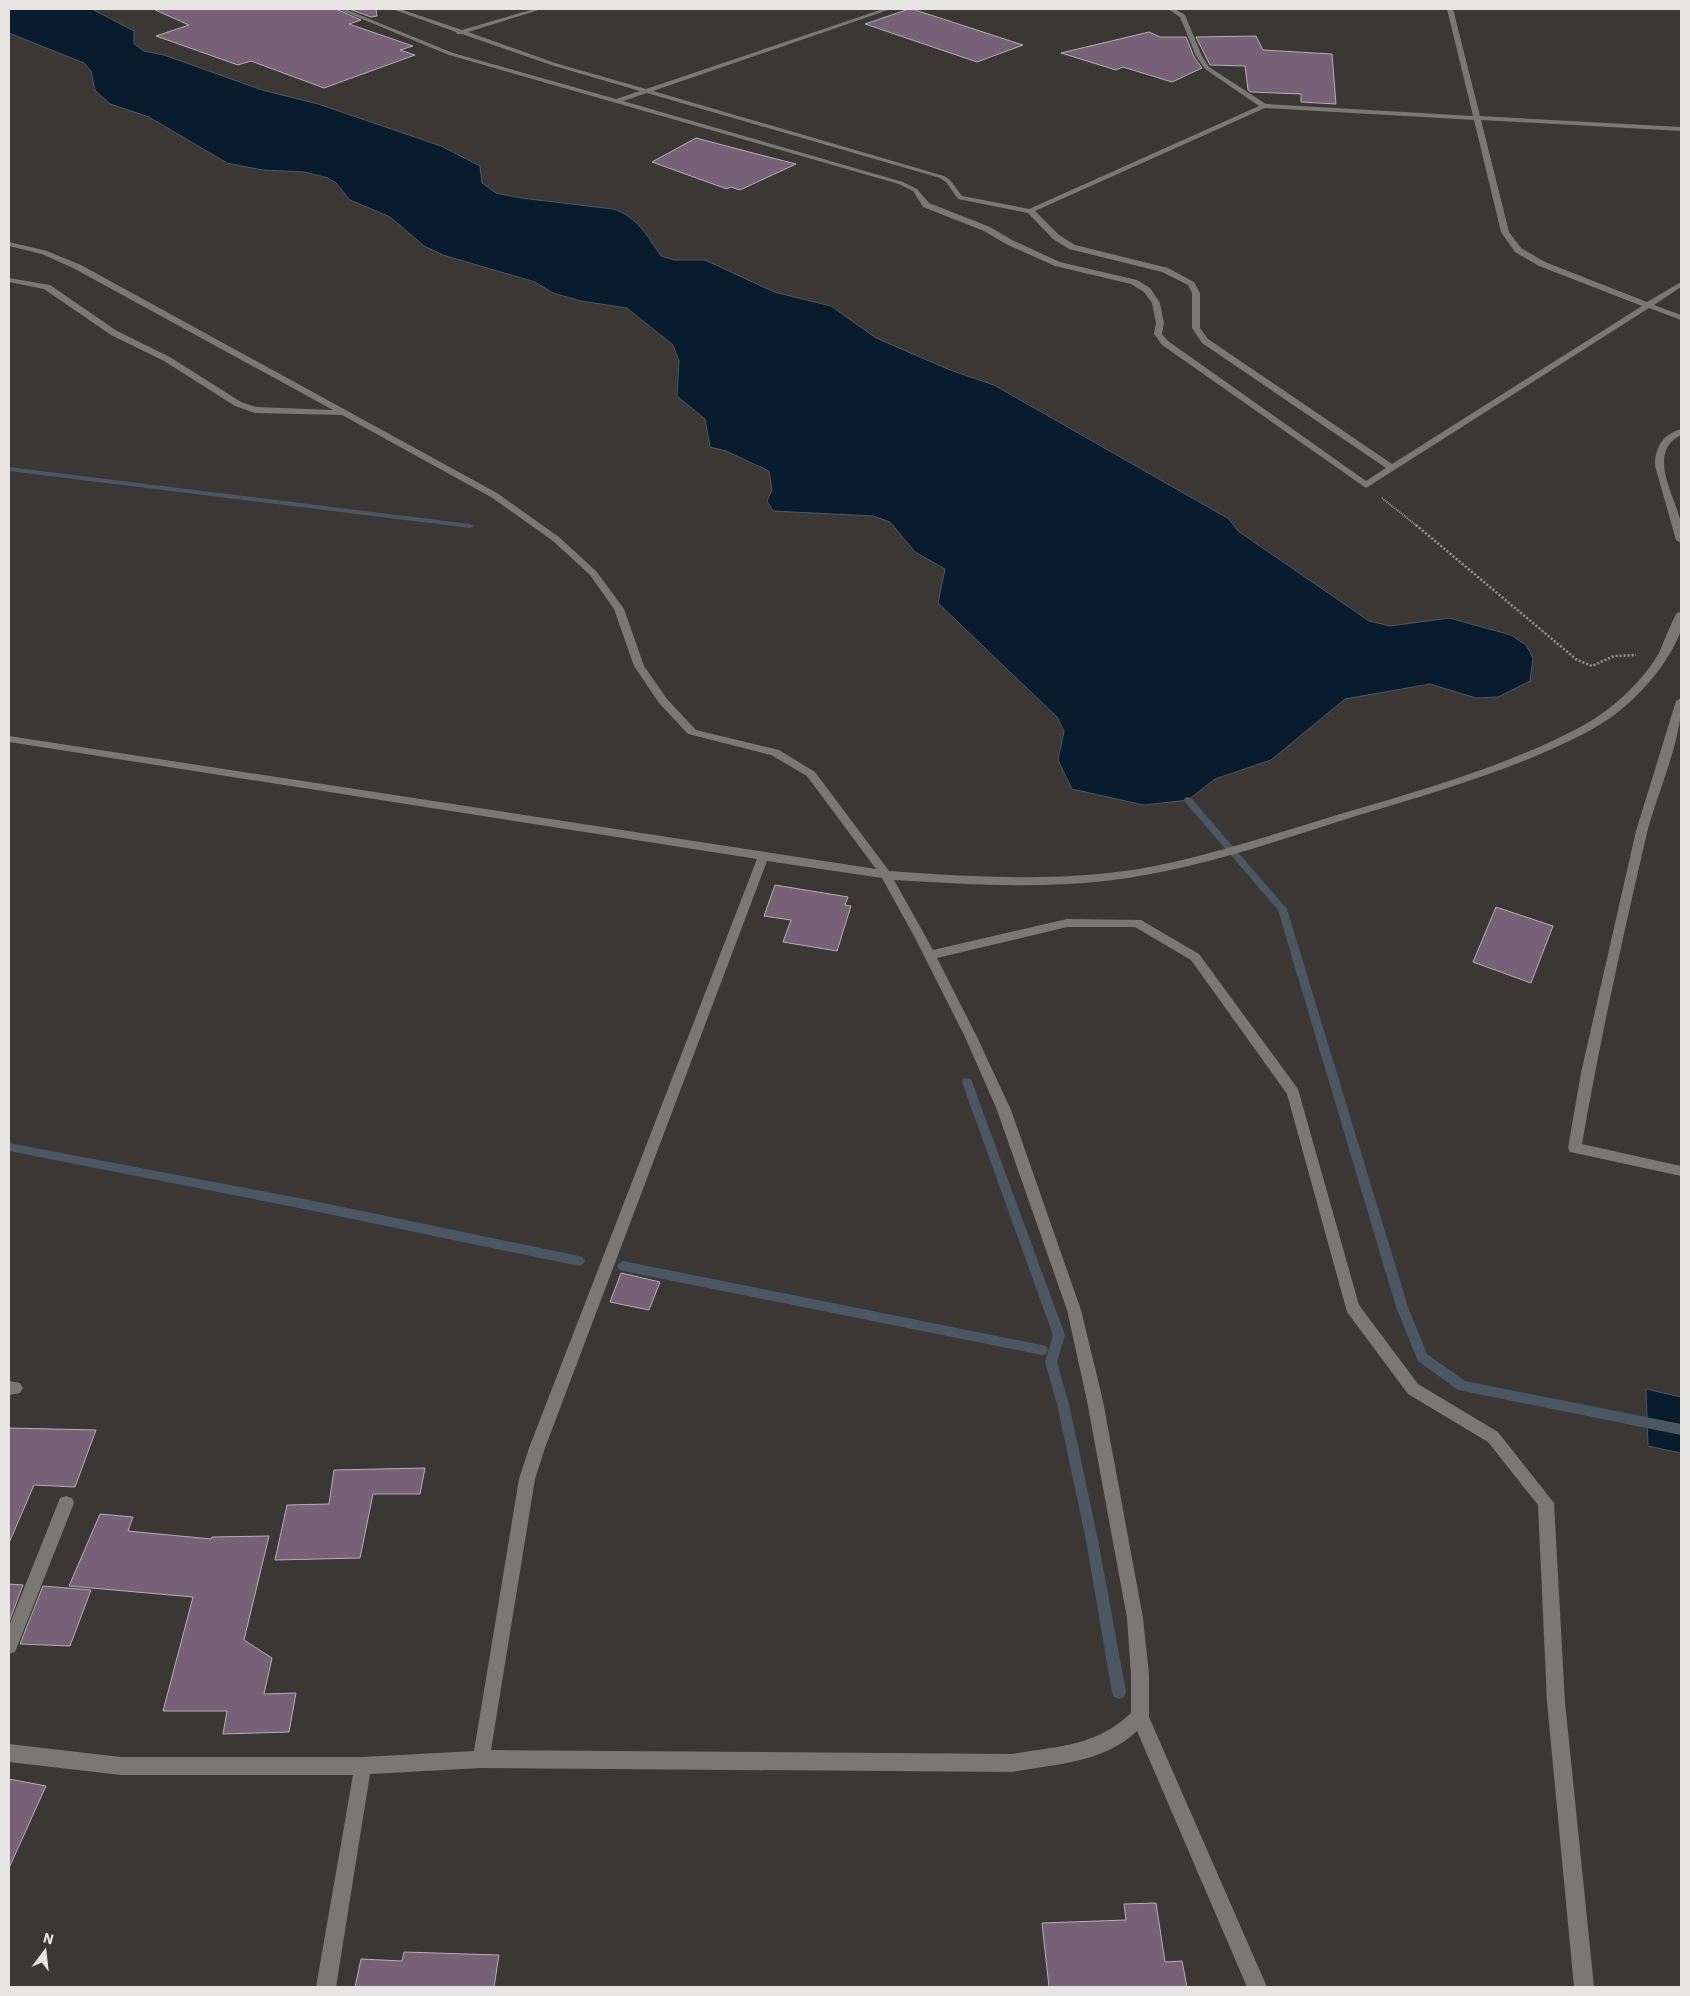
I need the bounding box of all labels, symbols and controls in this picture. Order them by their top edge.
north arrow [20,1926,70,1976]
text: N [41,1928,56,1948]

